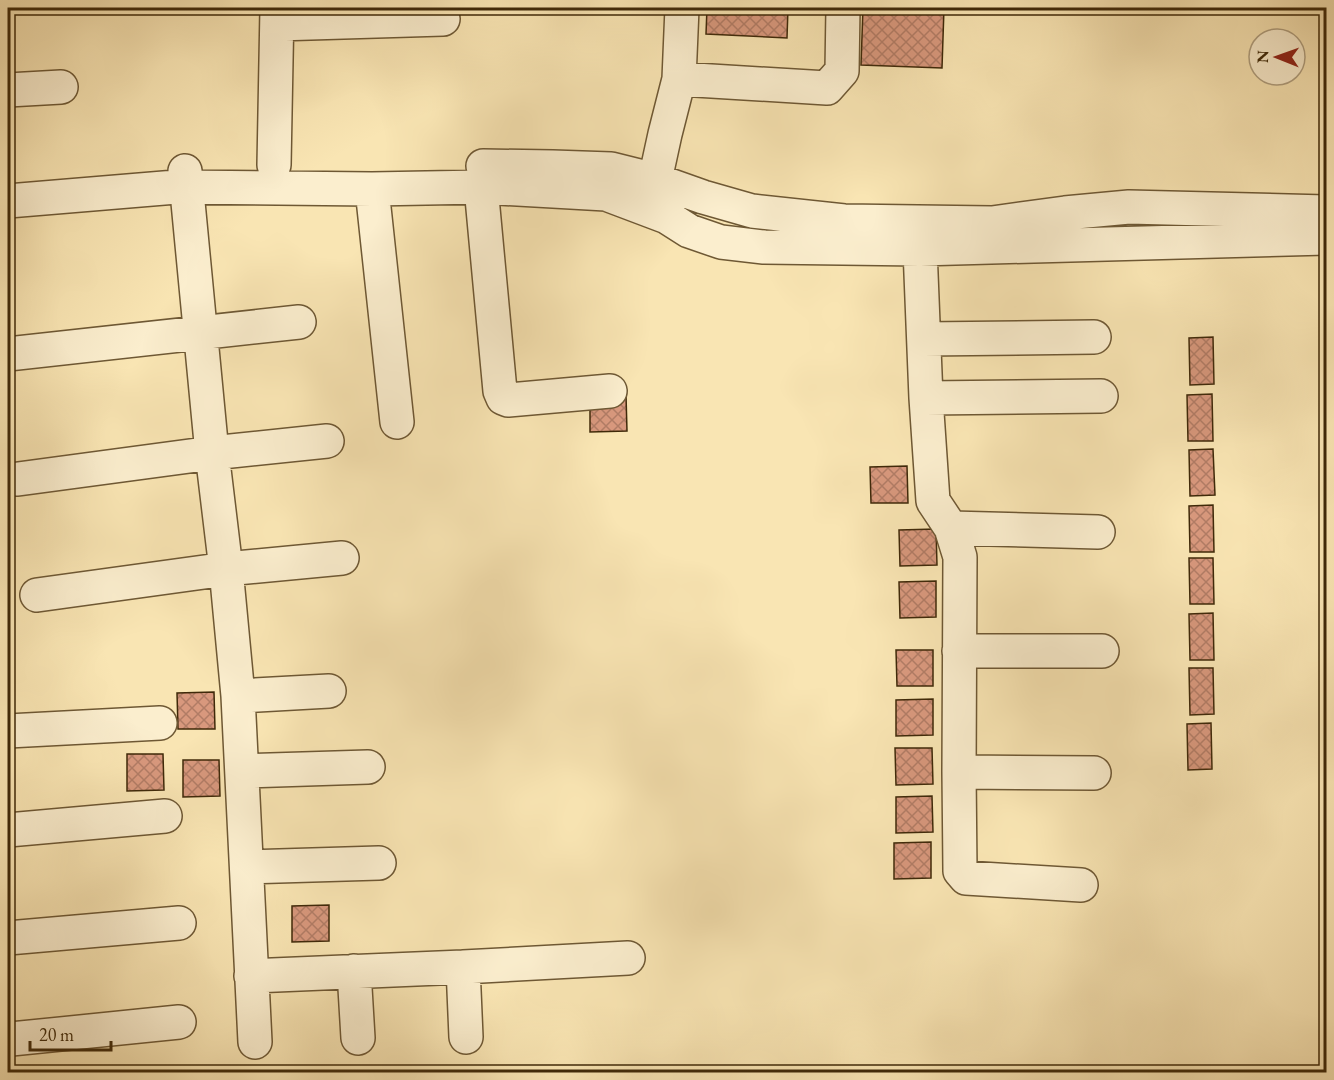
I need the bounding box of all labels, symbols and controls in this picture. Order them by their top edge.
north arrow [1247,27,1307,87]
text: N [1252,50,1273,63]
scale bar [30,1014,111,1052]
text: 20 m [39,1023,74,1046]

